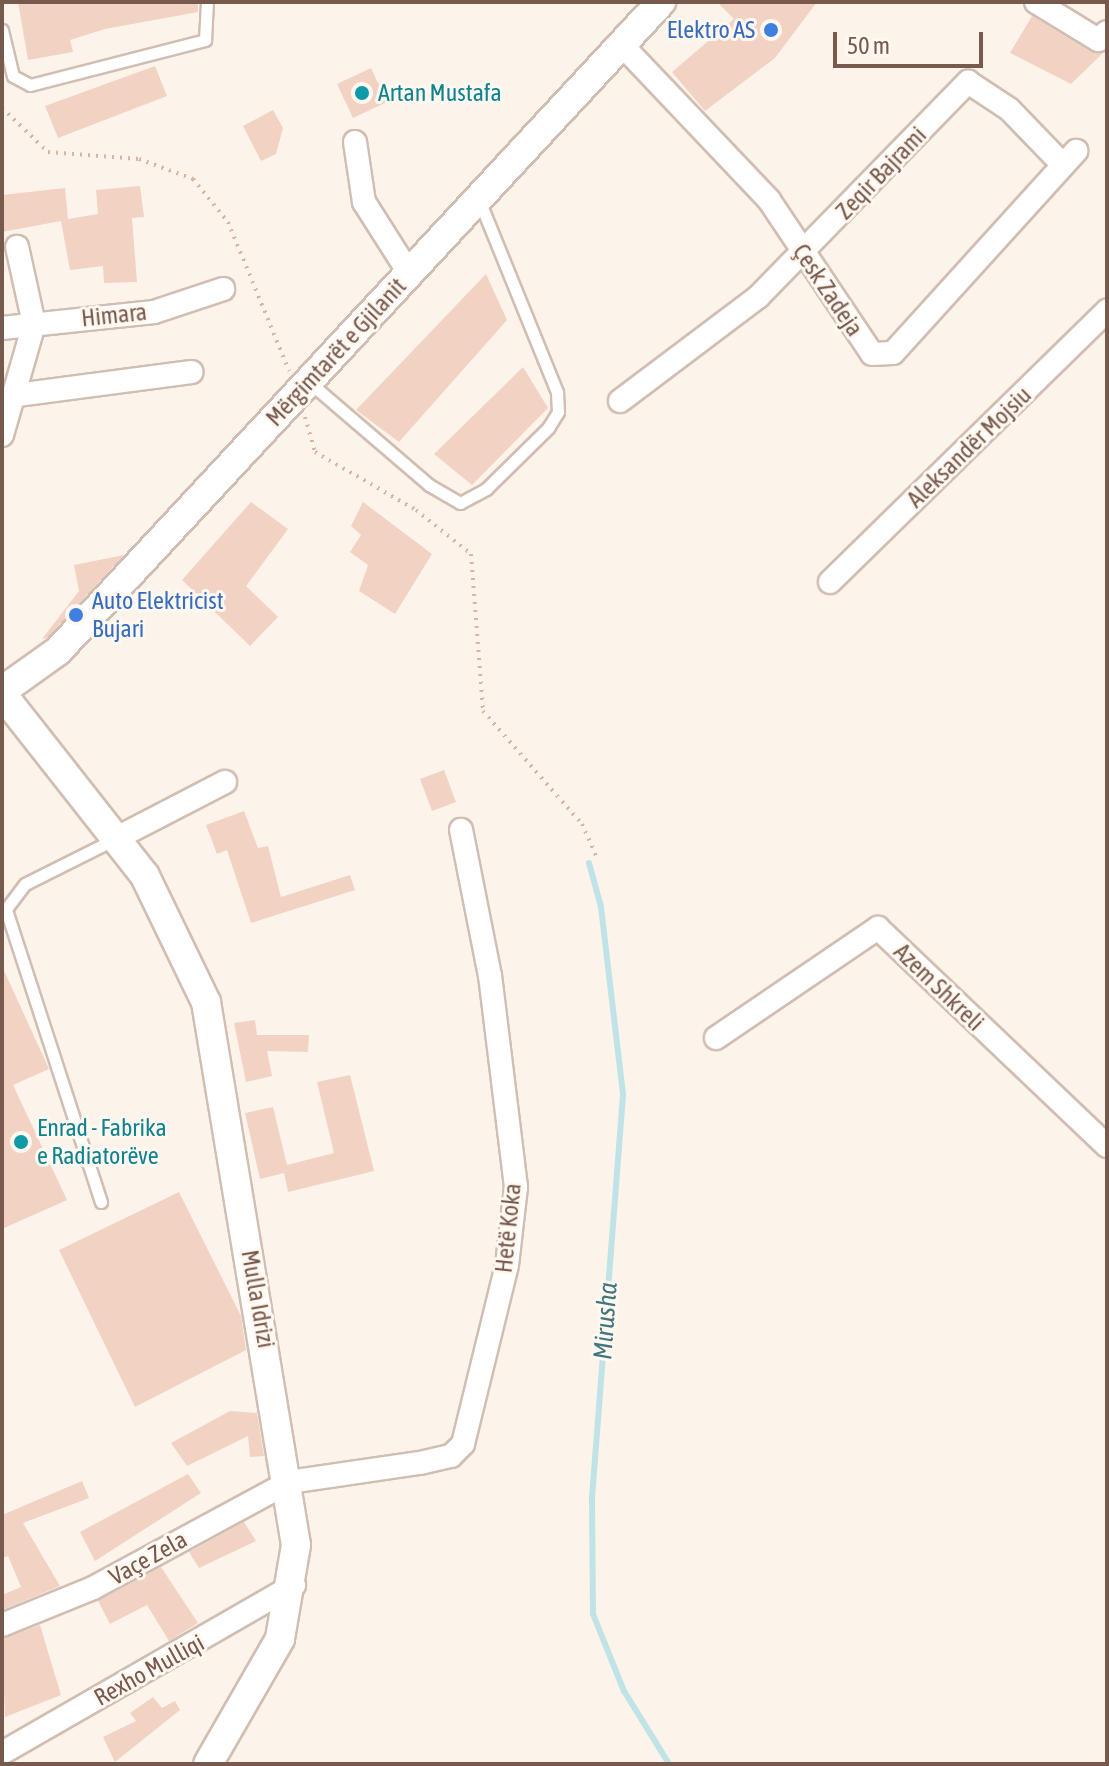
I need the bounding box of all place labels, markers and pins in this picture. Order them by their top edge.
place label: Elektro AS [667,16,755,44]
marker: Elektro AS [762,21,780,39]
place label: Artan Mustafa [378,79,502,107]
marker: Artan Mustafa [353,84,371,102]
place label: Auto Elektricist Bujari [92,587,224,643]
marker: Auto Elektricist Bujari [67,606,85,624]
place label: Enrad - Fabrika e Radiatorëve [37,1114,167,1170]
marker: Enrad - Fabrika e Radiatorëve [12,1133,30,1151]

